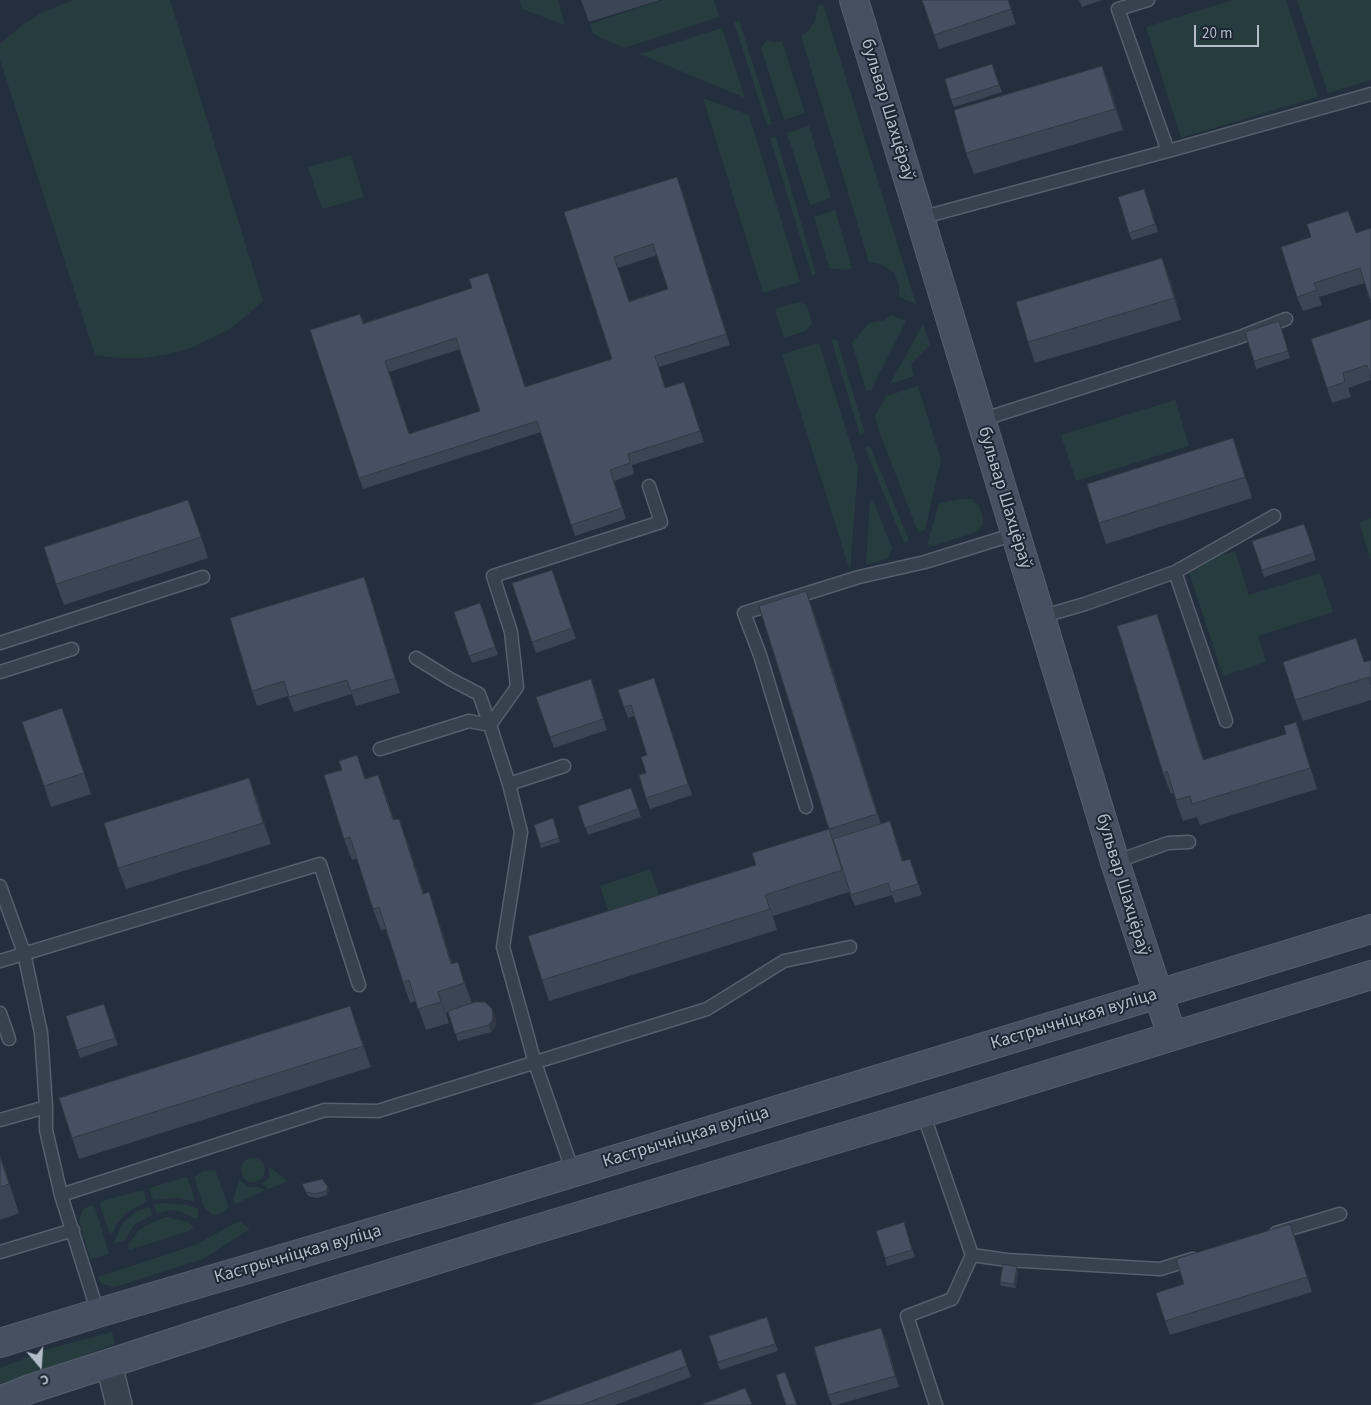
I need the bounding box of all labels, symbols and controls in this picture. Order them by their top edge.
scale bar [1196,15,1261,47]
text: 20 m [1202,23,1232,44]
street label: бульвар Шахцёраў [855,36,919,184]
street label: бульвар Шахцёраў [972,424,1036,572]
street label: бульвар Шахцёраў [1090,811,1154,959]
street label: Кастрычніцкая вуліца [988,984,1160,1056]
street label: Кастрычніцкая вуліца [600,1102,772,1174]
street label: Кастрычніцкая вуліца [212,1221,384,1289]
north arrow [15,1340,65,1390]
text: С [38,1368,52,1390]

